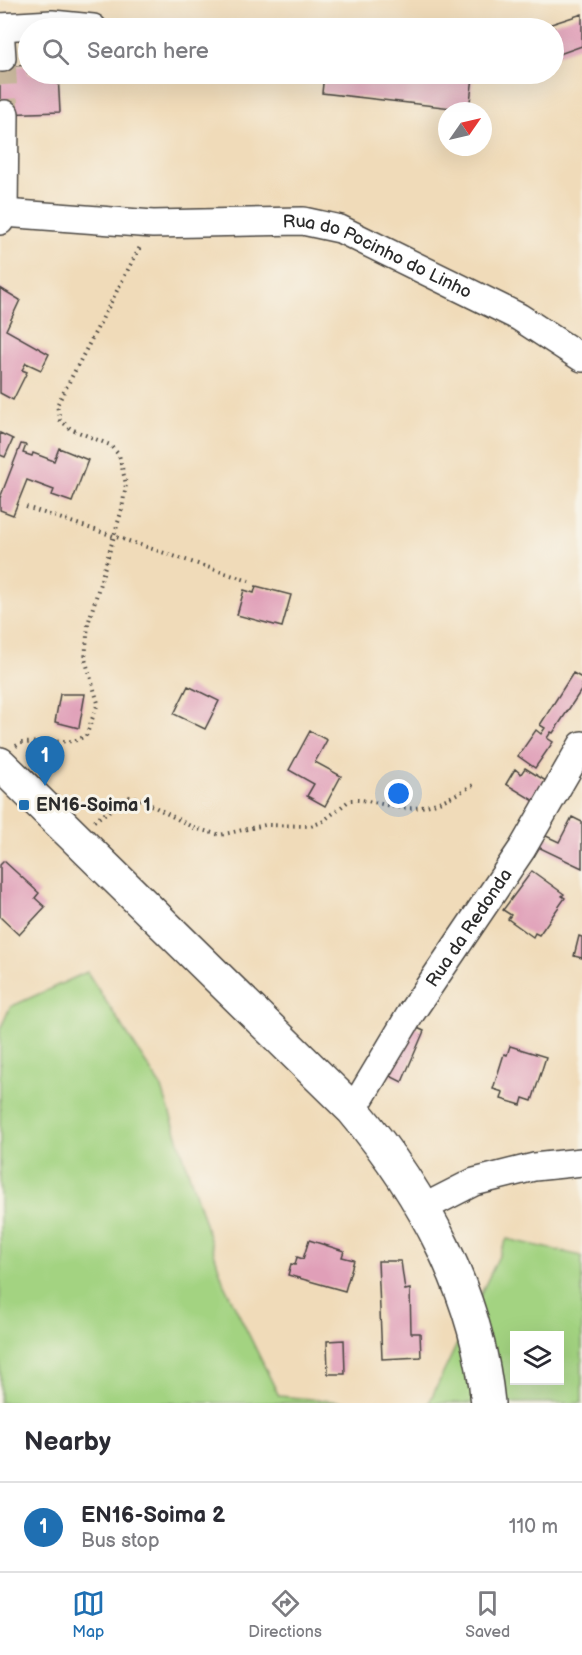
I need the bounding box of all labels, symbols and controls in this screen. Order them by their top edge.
search box [18,18,564,84]
icon: search [39,35,72,68]
text: Search here [87,38,209,65]
north arrow [438,102,492,156]
street label: Rua do Pocinho do Linho [283,211,475,303]
pin: 1 [26,736,64,786]
your location [384,779,413,808]
place label: EN16-Soima 1 [36,795,151,816]
marker: EN16-Soima 1 [17,798,31,812]
street label: Rua da Redonda [422,865,517,991]
map controls [510,1331,564,1385]
button: layers [510,1331,564,1385]
text: Nearby [24,1427,111,1458]
text: EN16-Soima 2 [81,1502,225,1529]
text: 1 [39,1515,48,1539]
text: 110 m [509,1515,558,1539]
text: Bus stop [81,1529,160,1553]
tab: Map [72,1587,105,1642]
tab: Directions [248,1587,322,1642]
tab: Saved [465,1587,510,1642]

